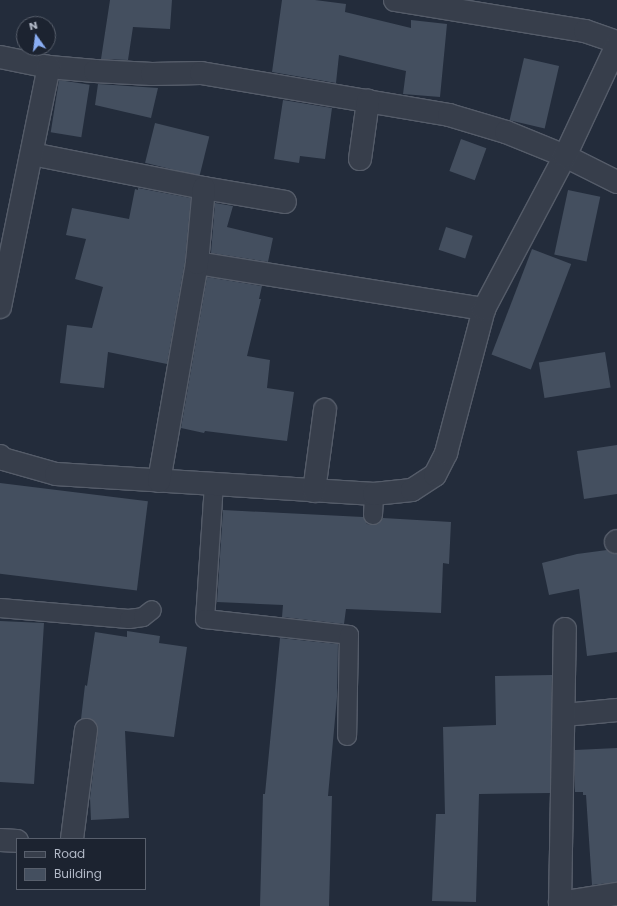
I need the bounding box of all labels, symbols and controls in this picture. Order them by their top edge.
north arrow [16,16,56,56]
text: N [27,17,39,34]
legend [16,838,146,890]
text: Road [54,845,85,862]
text: Building [54,865,102,882]

